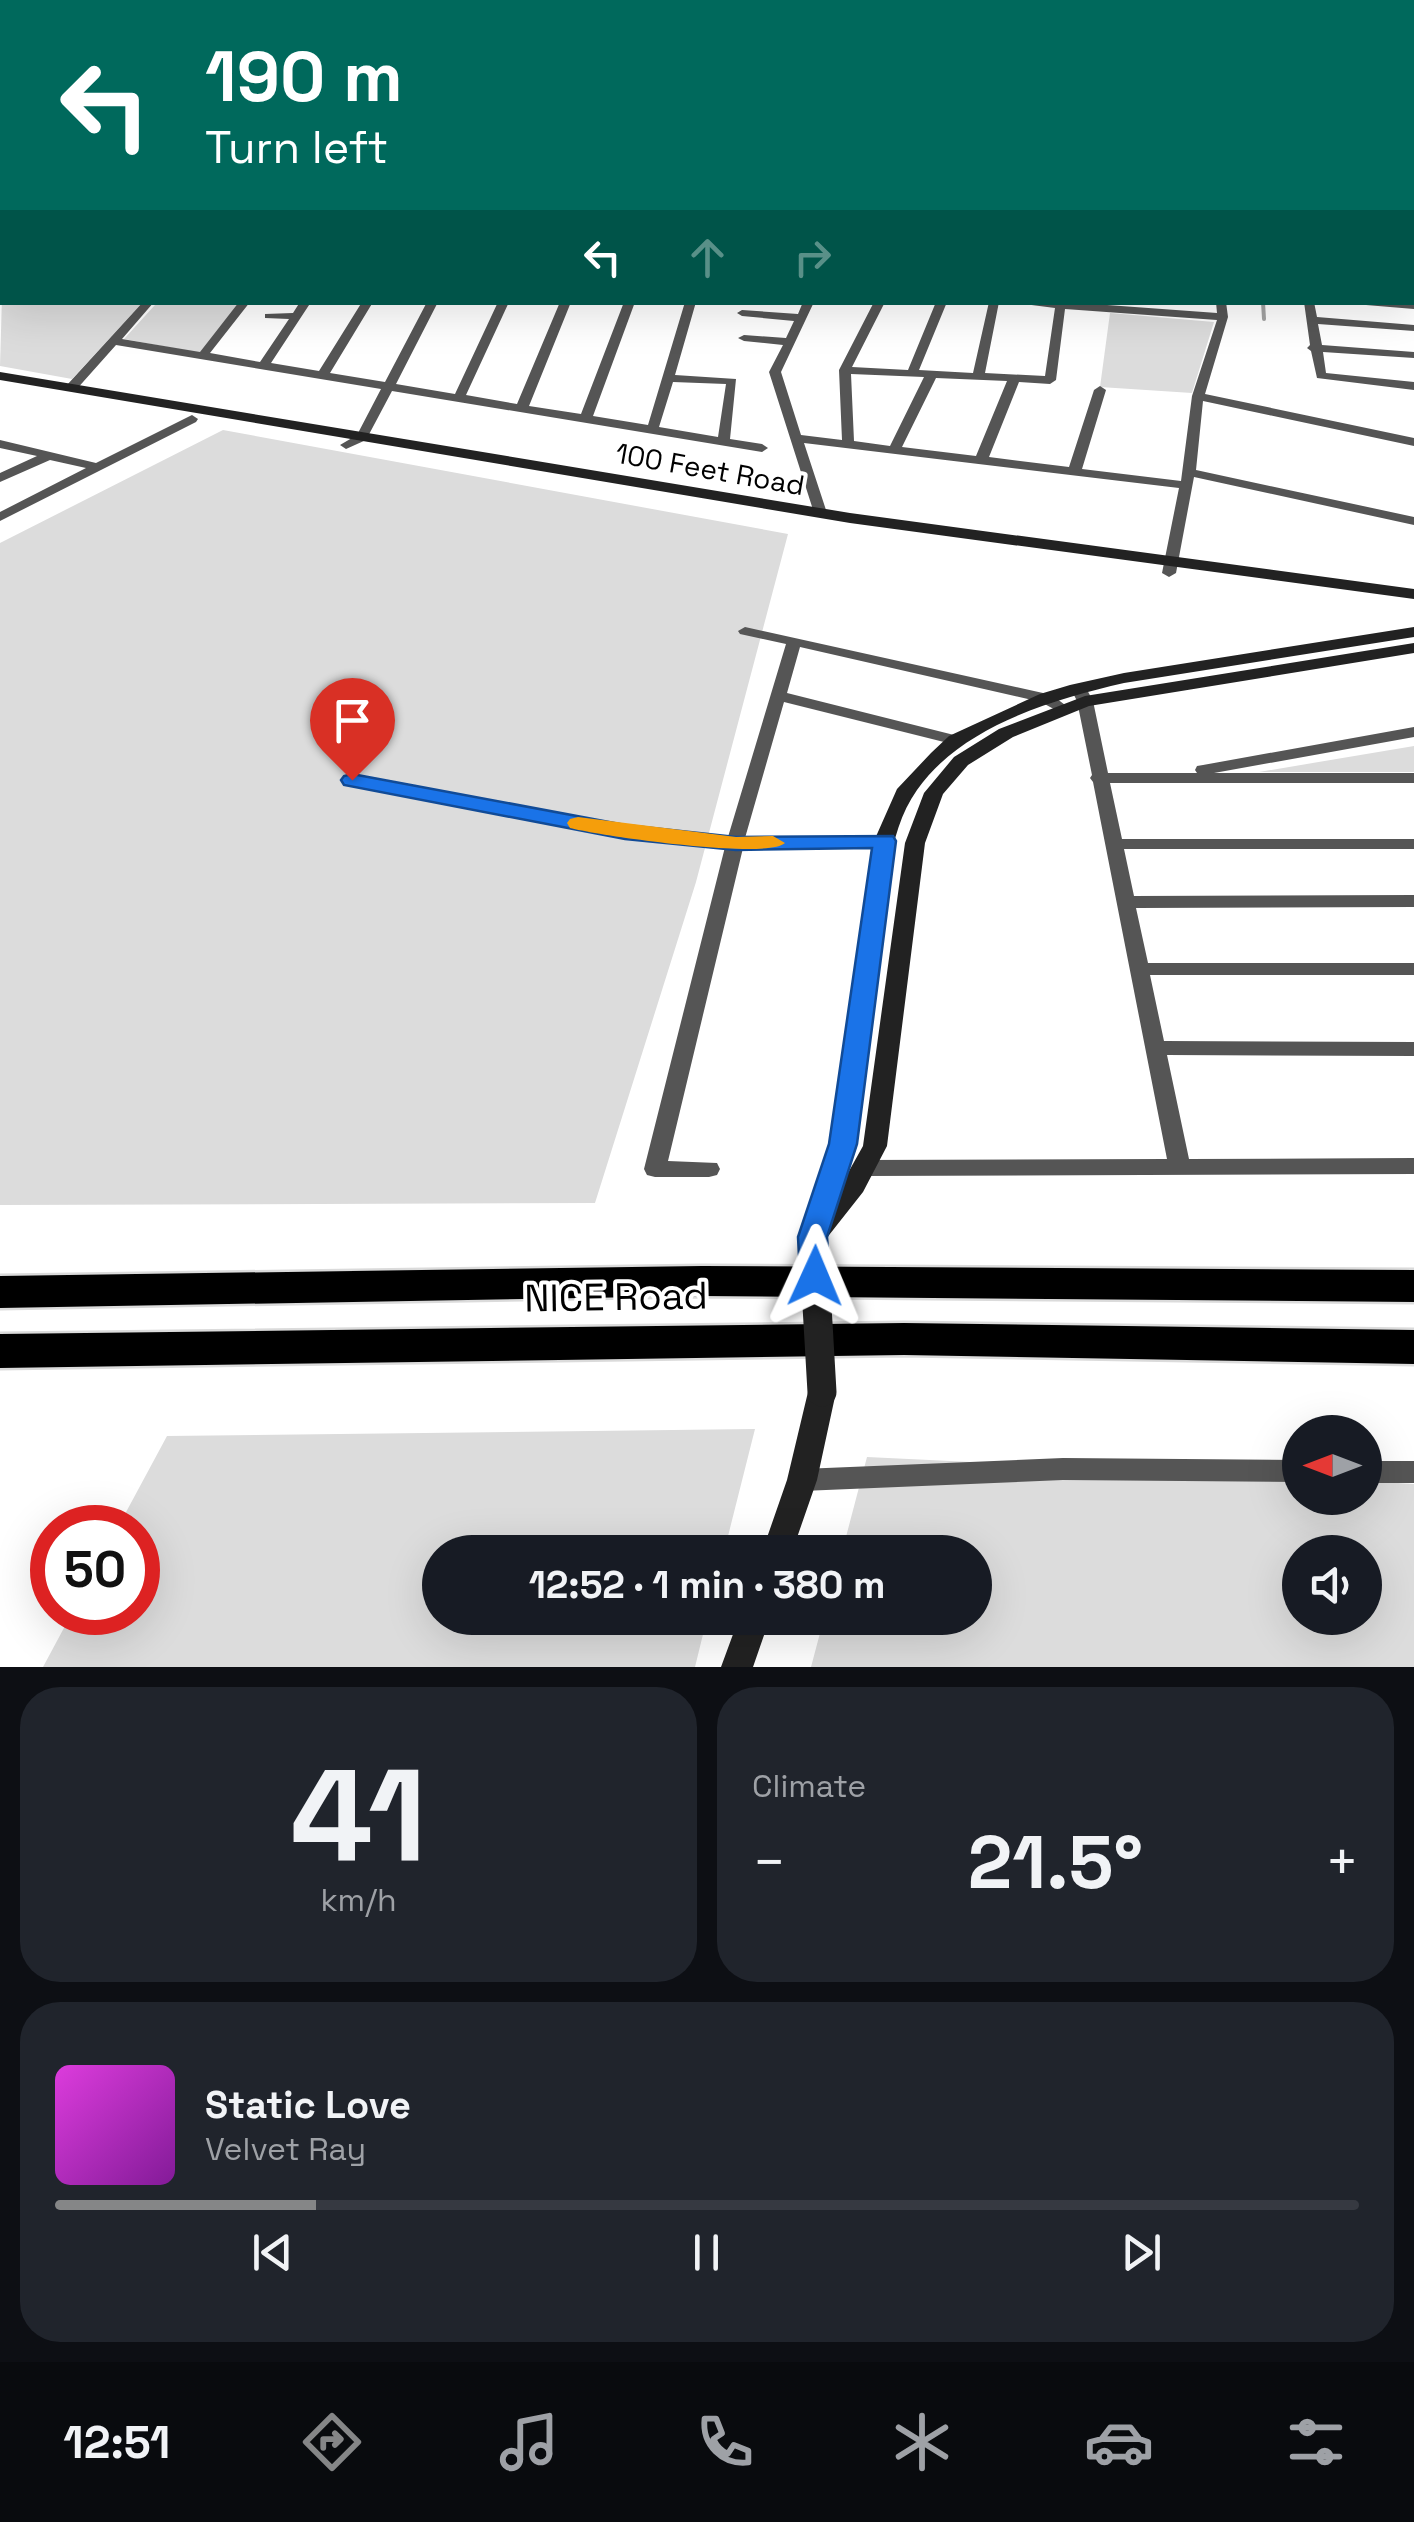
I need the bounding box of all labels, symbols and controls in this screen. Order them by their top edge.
text: 190 m [205,32,403,121]
icon: left [40,40,170,170]
text: Turn left [205,119,388,176]
icon: left [575,230,630,285]
icon: ahead [680,230,735,285]
icon: right [785,230,840,285]
street label: 100 Feet Road [613,435,807,503]
pin [310,678,395,781]
icon: arrive [325,693,380,748]
position arrow [763,1224,867,1328]
street label: NICE Road [524,1271,708,1323]
north arrow [1282,1415,1382,1515]
map controls [1282,1415,1382,1635]
speed limit sign: 50 [30,1505,160,1635]
button: sound [1282,1535,1382,1635]
text: 12:52 · 1 min · 380 m [529,1561,885,1609]
text: 41 [290,1732,427,1898]
text: Climate [752,1766,866,1806]
text: 21.5° [968,1814,1143,1910]
text: − [752,1827,786,1897]
text: + [1325,1827,1359,1897]
text: km/h [320,1880,397,1920]
text: Static Love [205,2081,411,2129]
text: Velvet Ray [205,2129,366,2169]
icon: previous [245,2225,300,2280]
icon: pause [679,2225,734,2280]
icon: next [1114,2225,1169,2280]
icon: directions [297,2407,367,2477]
icon: music [494,2407,564,2477]
icon: phone [690,2407,760,2477]
icon: climate [887,2407,957,2477]
icon: car [1084,2407,1154,2477]
icon: filters [1281,2407,1351,2477]
text: 12:51 [63,2414,170,2471]

